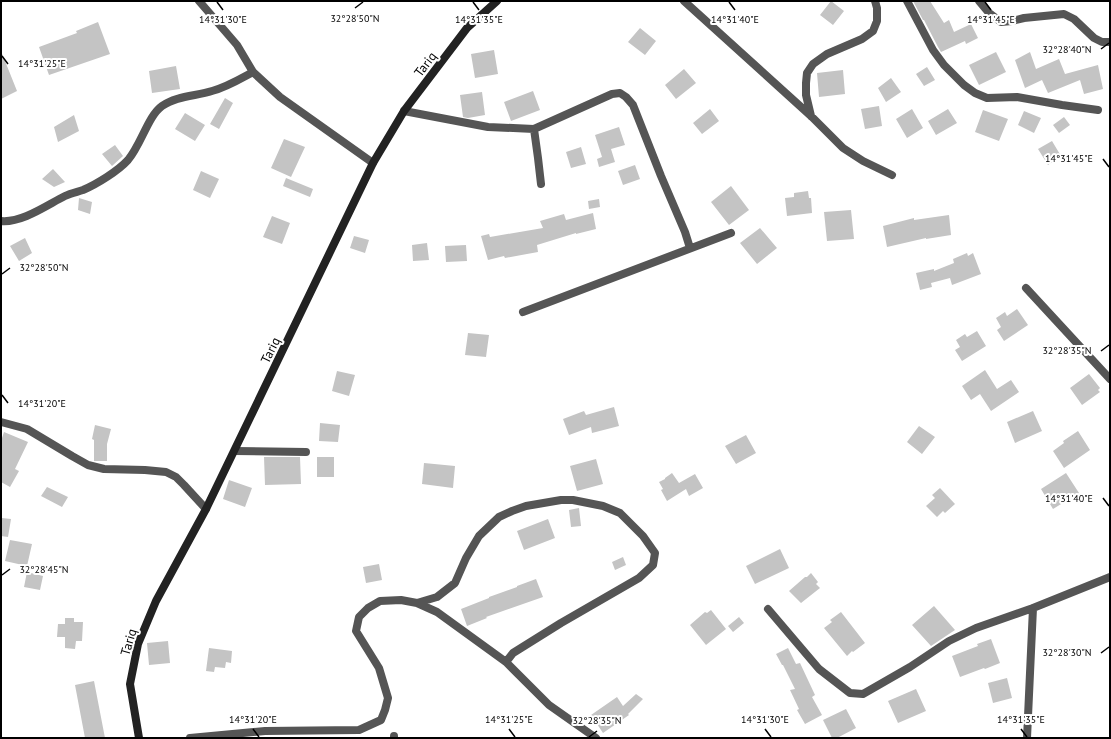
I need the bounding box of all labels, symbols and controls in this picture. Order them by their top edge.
text: 32°28'50"N [330,12,380,25]
text: 14°31'30"E [199,13,247,26]
text: 14°31'35"E [455,13,503,26]
text: 14°31'40"E [711,13,759,26]
text: 14°31'45"E [967,13,1015,26]
text: 32°28'40"N [1042,43,1092,56]
street label: Tariq [410,48,440,80]
text: 14°31'25"E [18,57,66,70]
text: 14°31'45"E [1045,152,1093,165]
text: 32°28'50"N [19,261,69,274]
street label: Tariq [257,334,284,366]
text: 32°28'35"N [1042,344,1092,357]
text: 14°31'20"E [18,397,66,410]
text: 14°31'40"E [1045,492,1093,505]
text: 32°28'45"N [19,563,69,576]
street label: Tariq [117,627,140,658]
text: 32°28'30"N [1042,646,1092,659]
text: 14°31'20"E [229,713,277,726]
text: 14°31'25"E [485,713,533,726]
text: 14°31'30"E [741,713,789,726]
text: 14°31'35"E [997,713,1045,726]
text: 32°28'35"N [572,714,622,727]

